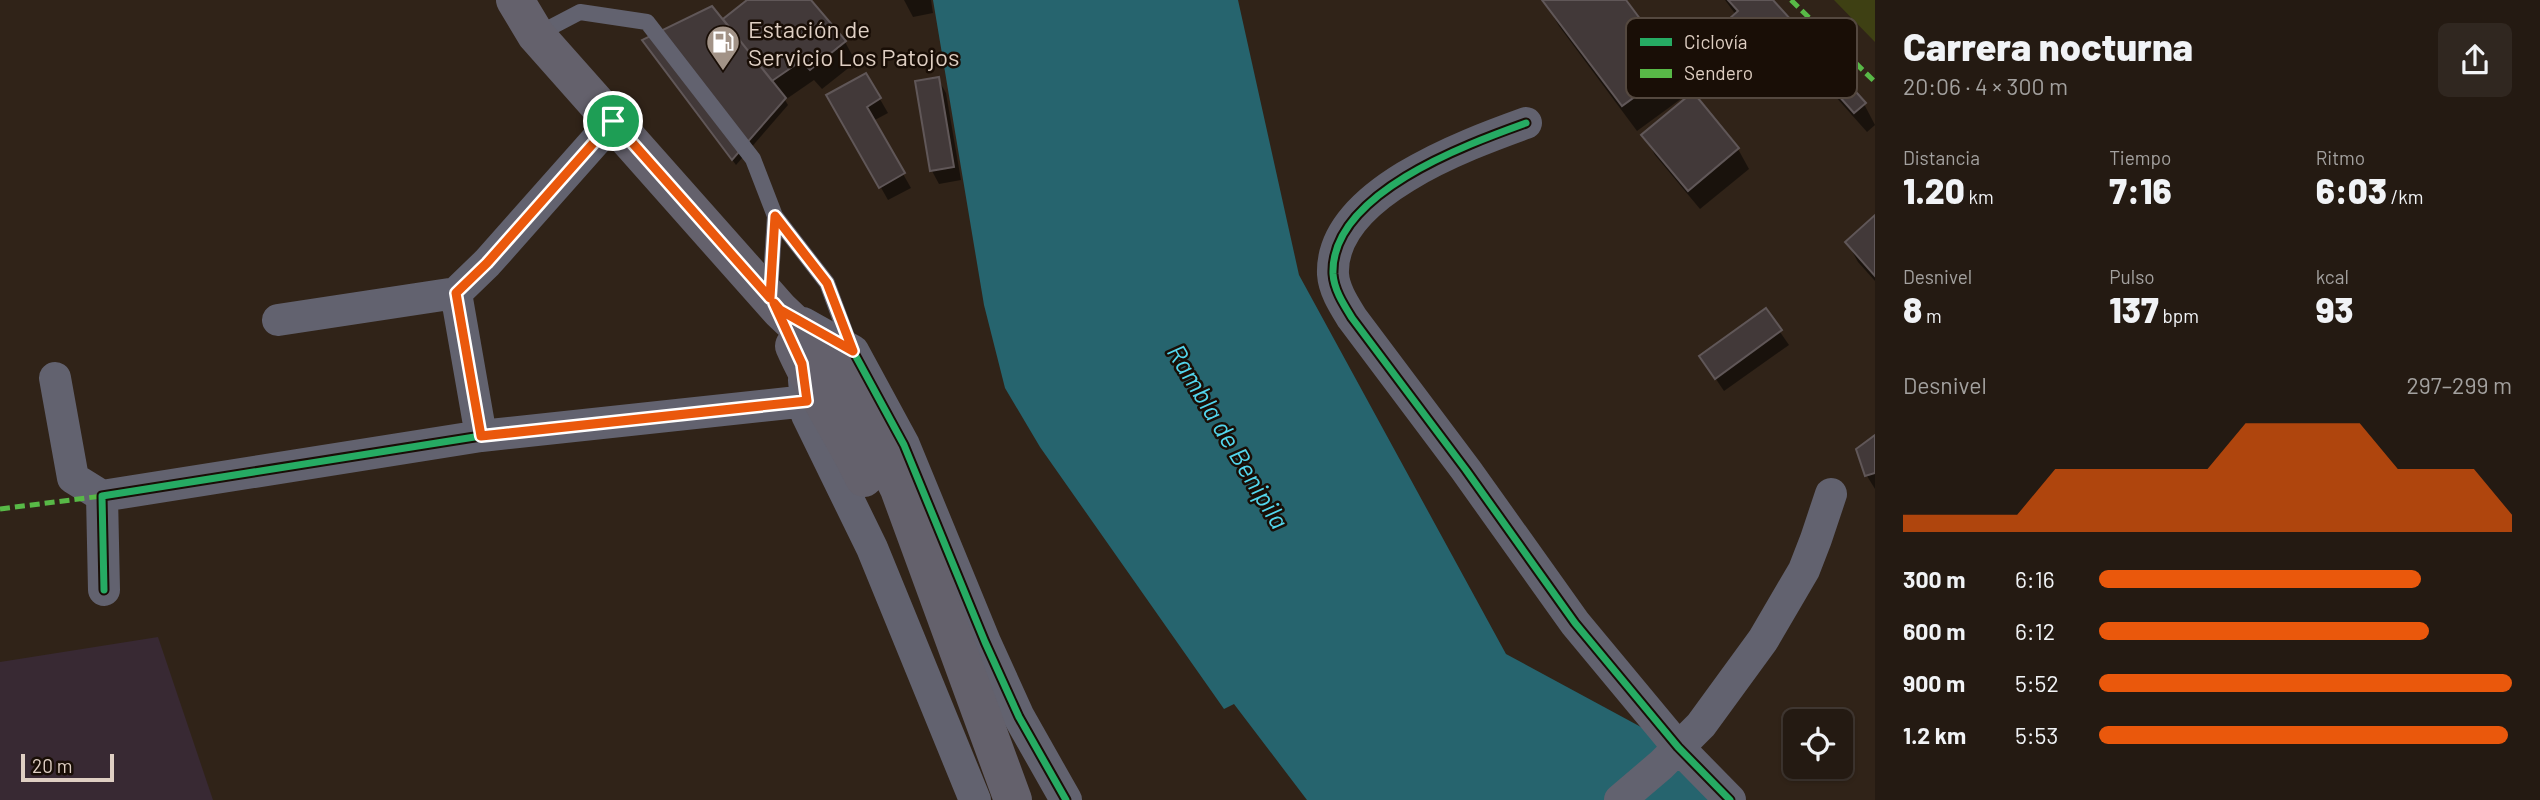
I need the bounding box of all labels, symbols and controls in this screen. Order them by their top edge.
place label: Estación de Servicio Los Patojos [748,14,960,71]
legend [1626,18,1857,98]
fuel station icon: Estación de Servicio Los Patojos [704,23,742,72]
text: Carrera nocturna [1903,23,2193,69]
button: share [2438,23,2512,97]
text: Ciclovía [1684,30,1747,53]
text: Sendero [1684,61,1753,84]
text: 20:06 · 4 × 300 m [1903,72,2068,100]
pin [583,91,643,151]
icon: arrive [594,102,632,140]
text: Distancia [1903,146,1980,169]
text: Tiempo [2109,146,2171,169]
text: Ritmo [2316,146,2365,169]
text: 1.20 [1903,169,1965,211]
text: 7:16 [2109,169,2172,211]
text: 6:03 [2316,169,2387,211]
text: km [1965,185,1994,208]
text: /km [2387,185,2424,208]
text: Desnivel [1903,265,1972,288]
text: Pulso [2109,265,2155,288]
text: kcal [2316,265,2349,288]
text: 8 [1903,288,1922,330]
text: 137 [2109,288,2159,330]
text: 93 [2316,288,2354,330]
text: m [1922,304,1942,327]
text: bpm [2159,304,2199,327]
water label: Rambla de Benipila [1162,338,1296,534]
text: Desnivel [1903,371,1987,399]
text: 297–299 m [2407,371,2512,399]
text: 300 m [1903,565,1965,593]
text: 6:16 [2015,565,2055,593]
text: 600 m [1903,617,1965,645]
text: 6:12 [2015,617,2055,645]
text: 900 m [1903,669,1965,697]
text: 5:52 [2015,669,2059,697]
map controls [1783,709,1853,779]
button: locate [1783,709,1853,779]
text: 1.2 km [1903,721,1966,749]
text: 5:53 [2015,721,2058,749]
scale bar [21,751,114,783]
text: 20 m [32,754,72,777]

